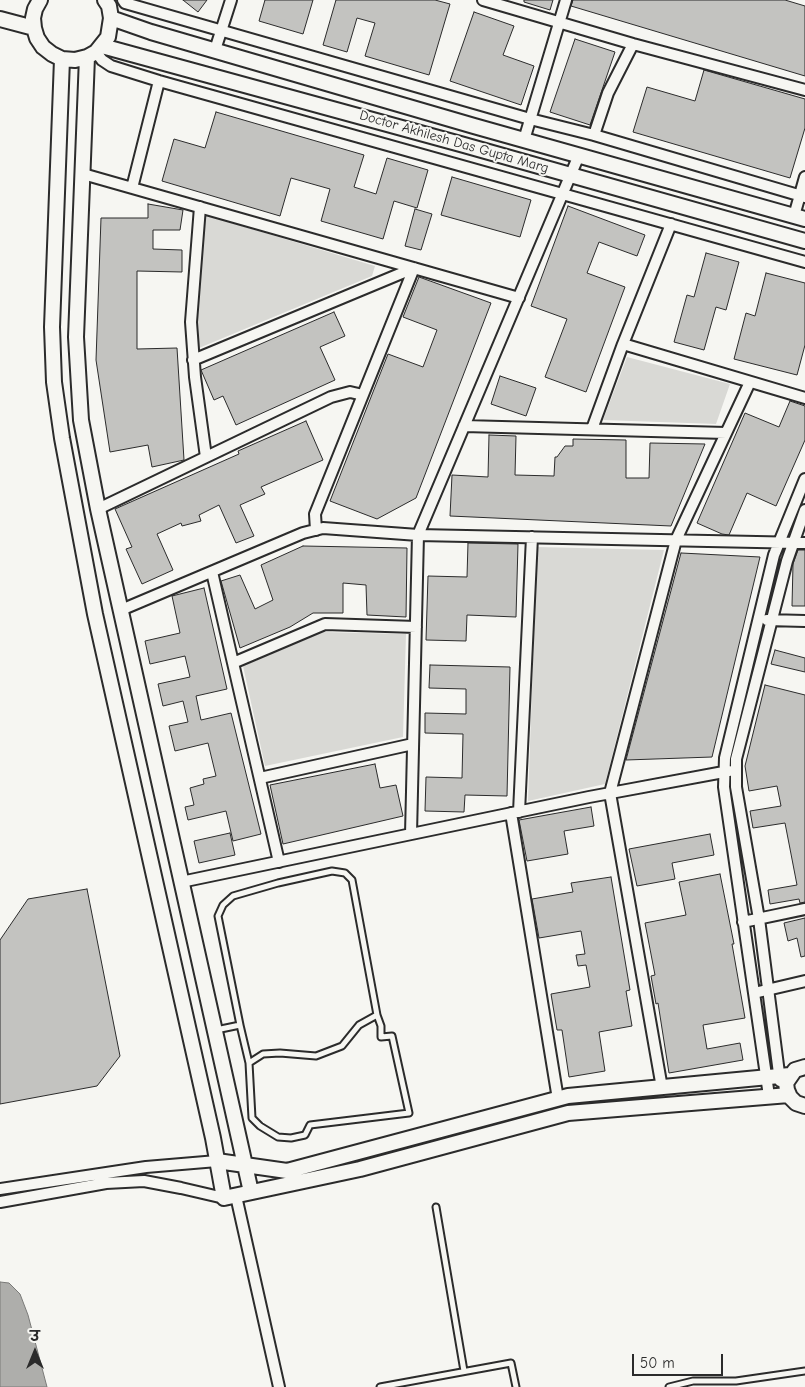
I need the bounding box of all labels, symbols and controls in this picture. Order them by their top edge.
street label: Doctor Akhilesh Das Gupta Marg [358,107,550,177]
north arrow [10,1327,60,1377]
text: उ [30,1328,40,1345]
scale bar [635,1344,726,1376]
text: 50 m [640,1354,675,1372]

